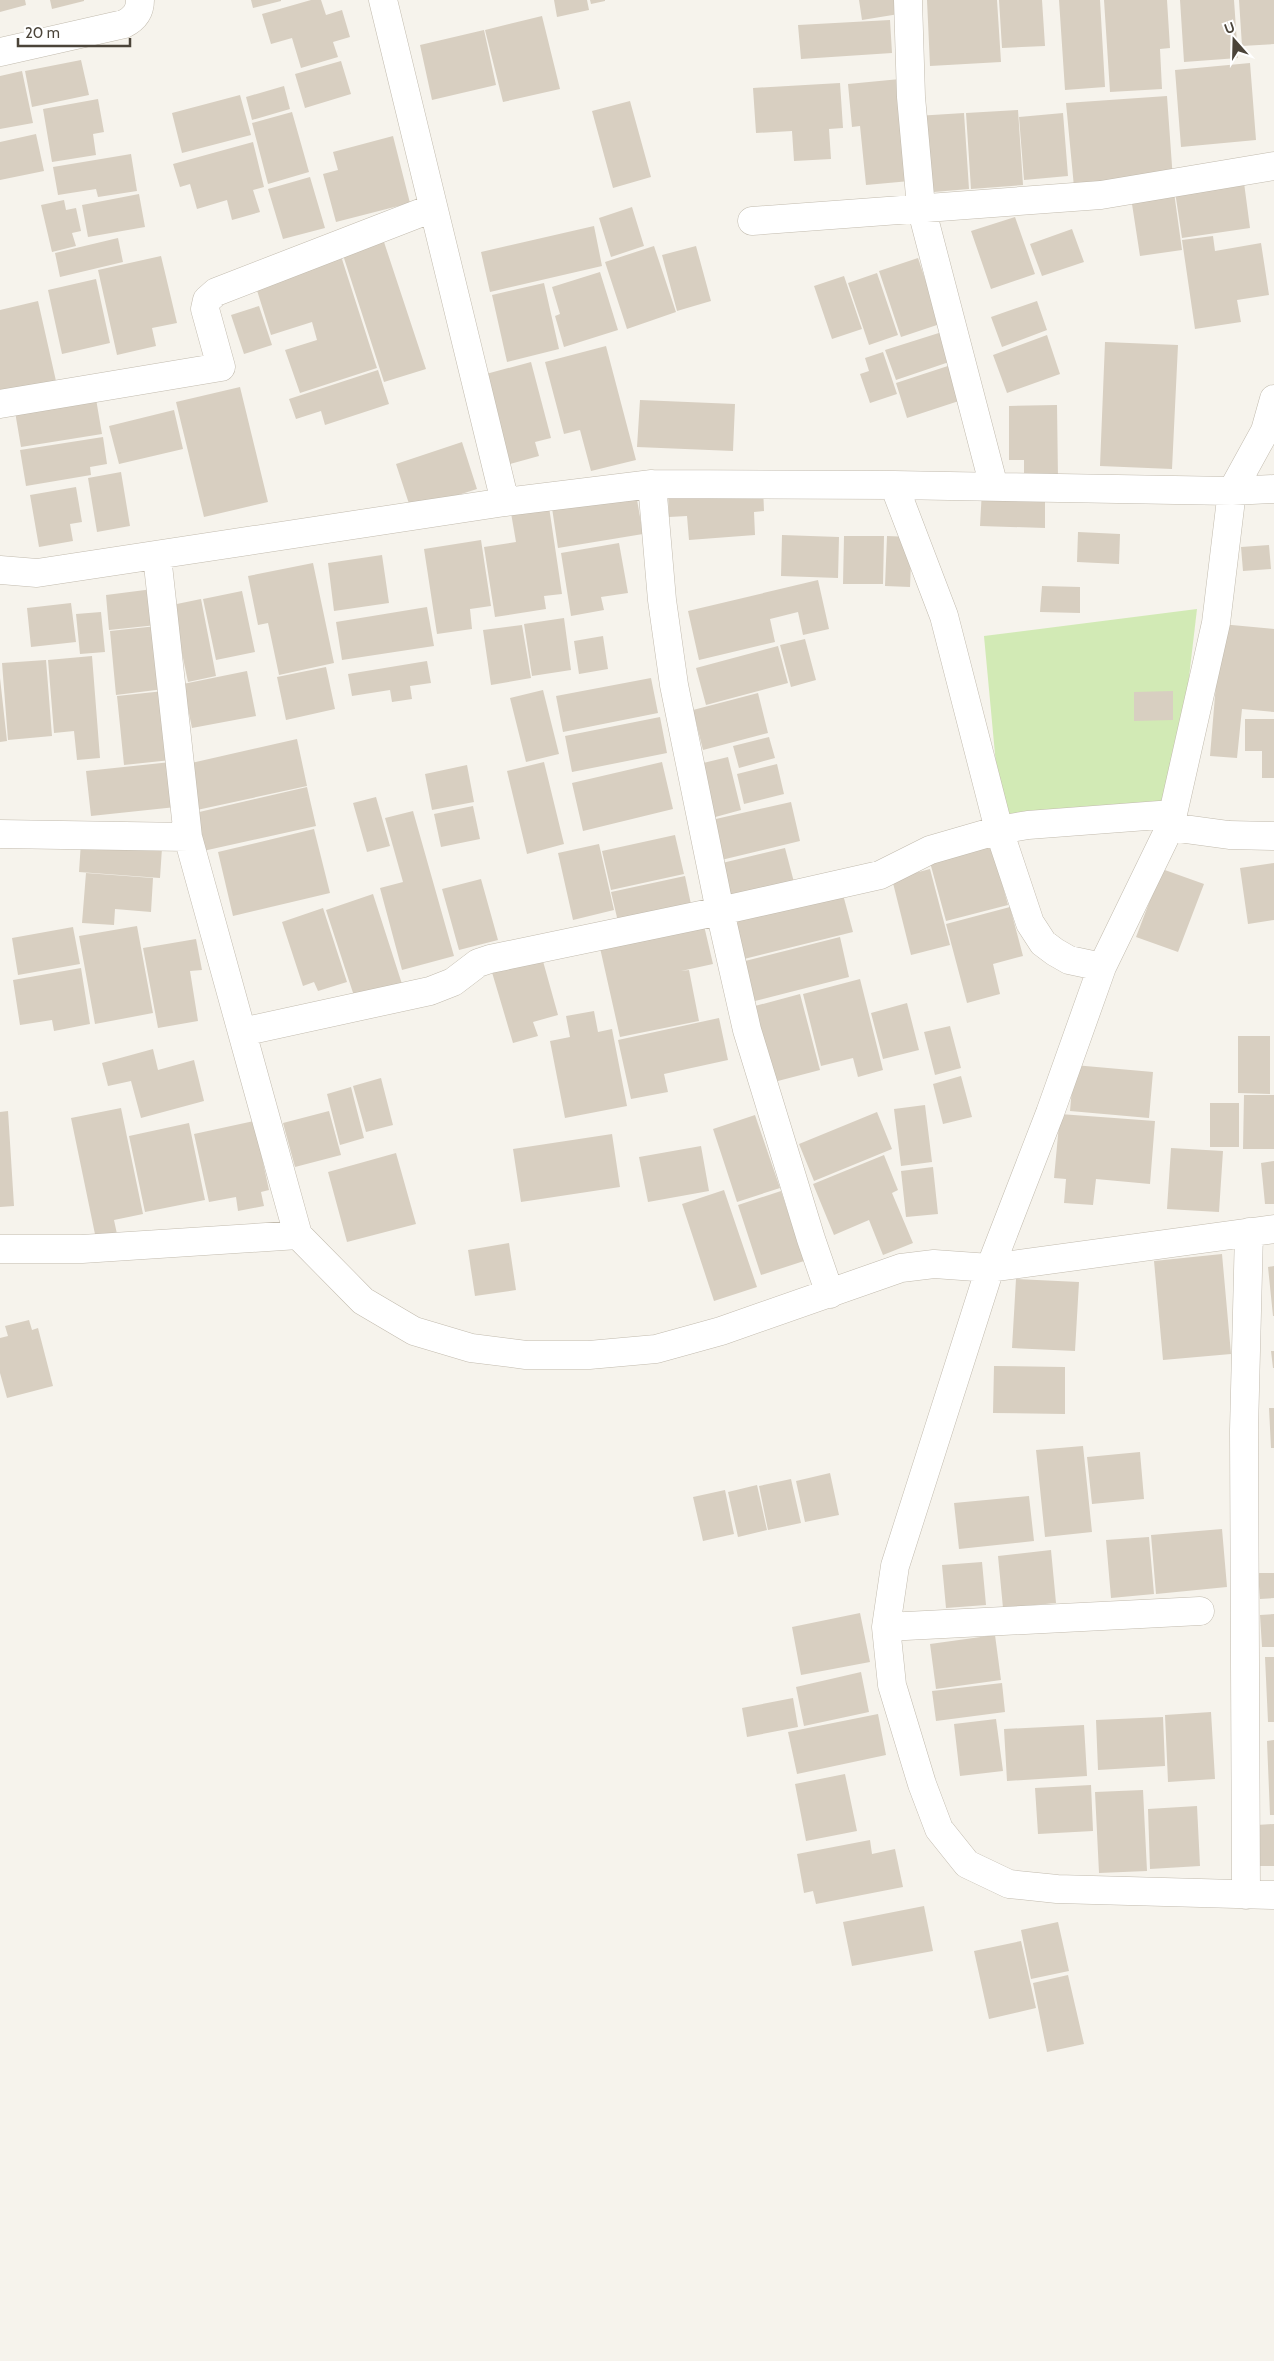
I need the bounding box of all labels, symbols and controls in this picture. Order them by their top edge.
scale bar [18,15,130,47]
north arrow [1209,15,1259,65]
text: U [1222,18,1237,38]
text: 20 m [25,24,60,42]

